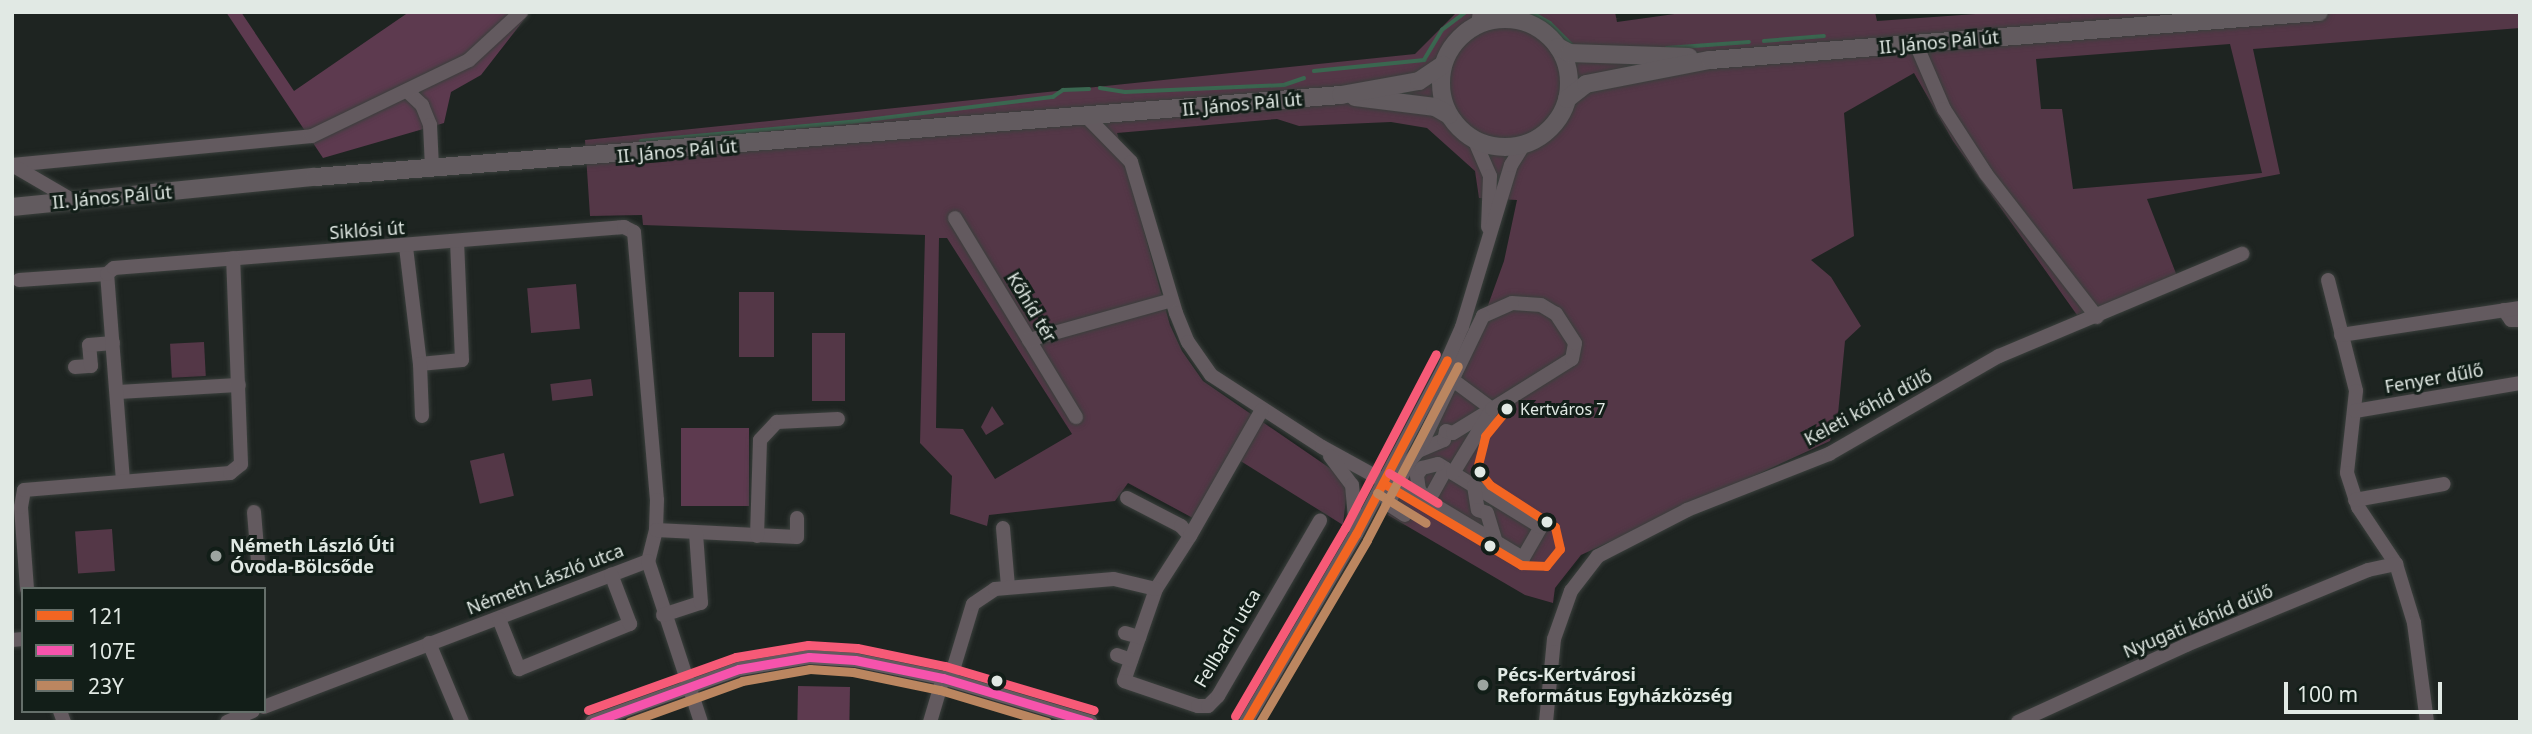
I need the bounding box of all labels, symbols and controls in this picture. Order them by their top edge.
street label: II. János Pál út [1878,26,2000,58]
street label: II. János Pál út [1181,88,1303,120]
street label: II. János Pál út [616,135,738,167]
street label: II. János Pál út [51,181,173,213]
street label: Siklósi út [329,217,405,243]
street label: Kőhíd tér [1003,268,1061,346]
street label: Fenyer dűlő [2383,359,2485,397]
street label: Keleti kőhíd dűlő [1800,364,1936,450]
place label: Kertváros 7 [1520,399,1605,419]
marker: Kertváros 7 [1500,402,1514,416]
unlabelled marker [1473,465,1487,479]
unlabelled marker [1540,515,1554,529]
place label: Németh László Úti Óvoda-Bölcsőde [230,535,395,578]
street label: Németh László utca [464,539,626,619]
unlabelled marker [1483,539,1497,553]
marker: Németh László Úti Óvoda-Bölcsőde [208,548,224,564]
street label: Nyugati kőhíd dűlő [2120,580,2276,662]
street label: Fellbach utca [1189,585,1265,691]
legend [21,587,266,713]
text: 121 [88,602,124,630]
text: 107E [88,637,136,665]
place label: Pécs-Kertvárosi Református Egyházközség [1497,664,1733,706]
scale bar [2287,668,2444,712]
text: 23Y [88,672,124,700]
unlabelled marker [990,674,1004,688]
marker: Pécs-Kertvárosi Református Egyházközség [1475,677,1491,693]
text: 100 m [2297,680,2358,708]

